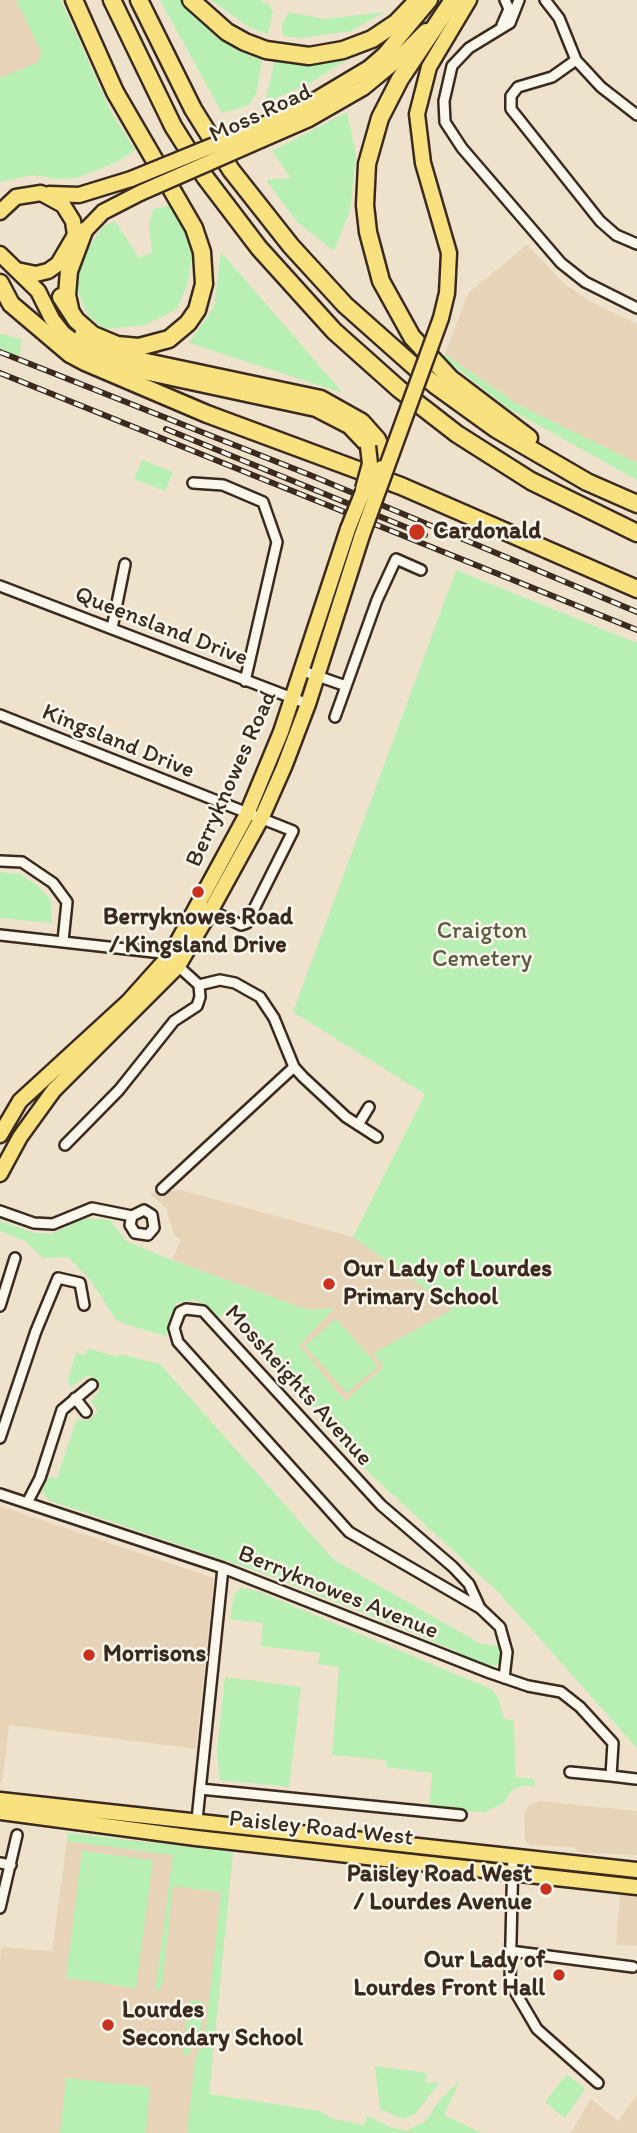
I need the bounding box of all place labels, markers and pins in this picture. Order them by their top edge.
place label: Cardonald [433,518,541,546]
marker: Cardonald [407,522,427,542]
marker: Berryknowes Road / Kingsland Drive [190,884,206,900]
place label: Berryknowes Road / Kingsland Drive [103,904,293,960]
place label: Our Lady of Lourdes Primary School [343,1256,552,1312]
marker: Our Lady of Lourdes Primary School [321,1276,337,1292]
place label: Morrisons [103,1641,206,1669]
marker: Morrisons [81,1647,97,1663]
place label: Paisley Road West / Lourdes Avenue [347,1861,532,1917]
marker: Paisley Road West / Lourdes Avenue [538,1881,554,1897]
place label: Our Lady of Lourdes Front Hall [354,1947,545,2003]
marker: Our Lady of Lourdes Front Hall [551,1967,567,1983]
place label: Lourdes Secondary School [122,1997,303,2053]
marker: Lourdes Secondary School [100,2017,116,2033]

